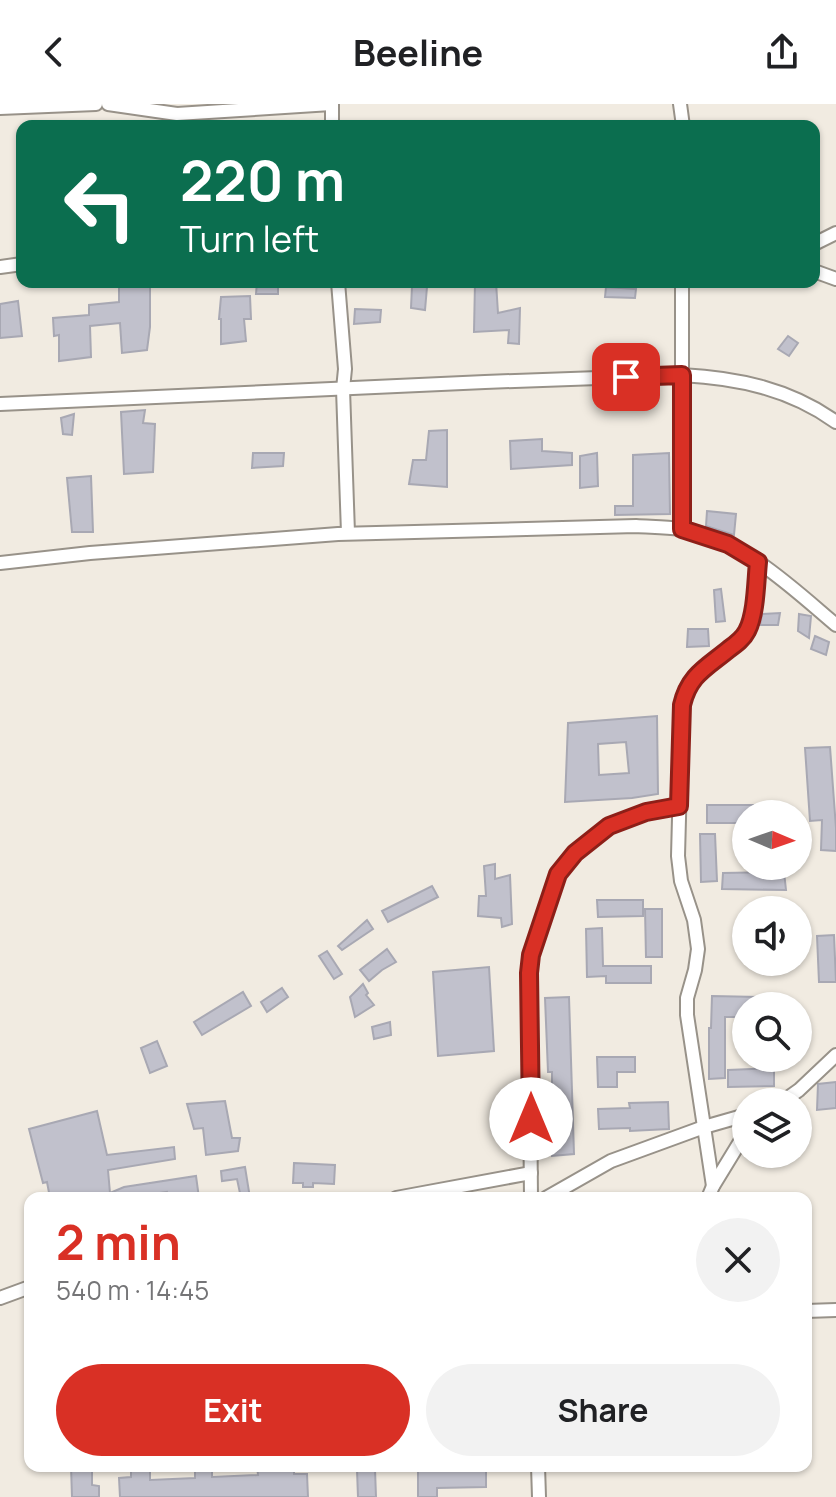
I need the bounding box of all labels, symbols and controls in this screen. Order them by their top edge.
text: Beeline [353,28,483,77]
icon: back [32,30,76,74]
icon: share [760,30,804,74]
text: 220 m [180,141,345,218]
icon: left [48,152,152,256]
text: Turn left [180,214,319,263]
pin [592,343,660,411]
icon: arrive [604,355,648,399]
north arrow [732,800,812,880]
map controls [732,800,812,1168]
button: sound [732,896,812,976]
button: search [732,992,812,1072]
position arrow [489,1077,573,1161]
button: layers [732,1088,812,1168]
text: 2 min [56,1209,181,1274]
button: close [696,1218,780,1302]
text: 540 m · 14:45 [56,1272,209,1308]
button: Exit [56,1364,410,1456]
button: Share [426,1364,780,1456]

